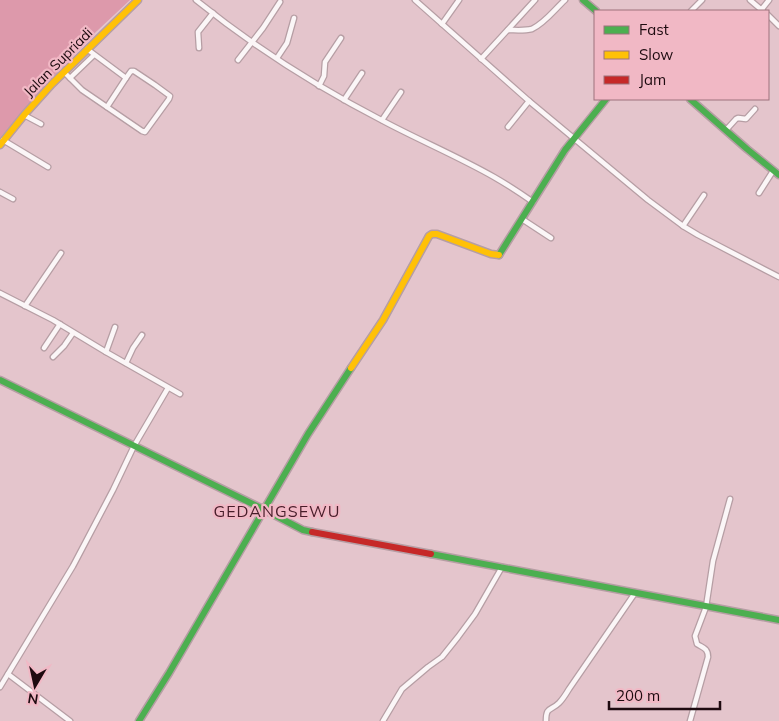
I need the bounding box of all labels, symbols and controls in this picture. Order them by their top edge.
legend [594,10,769,100]
text: Fast [639,20,669,39]
street label: Jalan Supriadi [20,24,96,100]
text: Slow [639,45,673,64]
text: Jam [639,70,666,89]
district label: GEDANGSEWU [213,501,341,521]
north arrow [10,661,60,711]
scale bar [609,678,720,710]
text: 200 m [616,686,660,705]
text: N [26,689,40,709]

